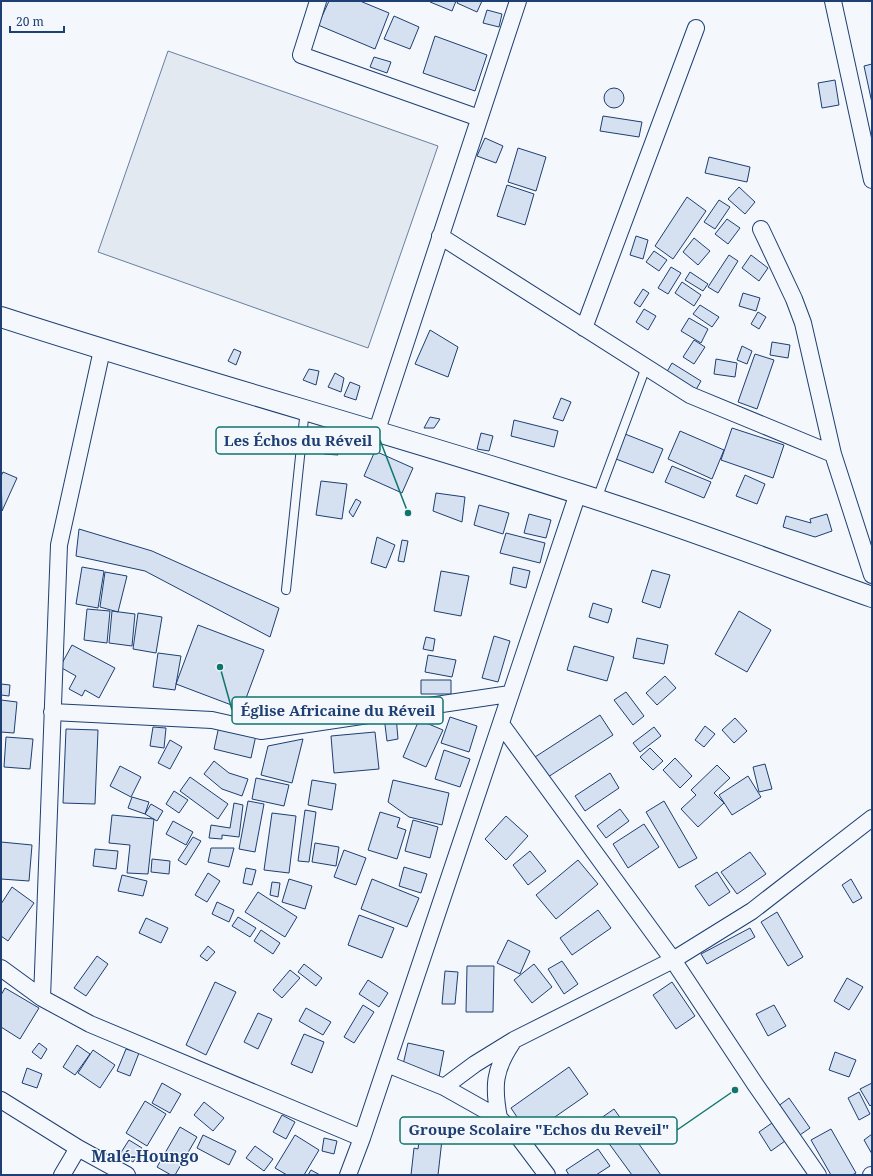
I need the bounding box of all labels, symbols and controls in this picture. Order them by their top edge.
scale bar [10,8,64,34]
text: 20 m [16,13,44,30]
callout: Les Échos du Réveil [216,427,380,454]
text: Les Échos du Réveil [224,430,373,450]
callout: Église Africaine du Réveil [232,697,443,724]
text: Église Africaine du Réveil [241,700,436,720]
callout: Groupe Scolaire "Echos du Reveil" [400,1117,677,1144]
text: Groupe Scolaire "Echos du Reveil" [409,1119,669,1139]
district label: Malé-Houngo [91,1145,199,1167]

